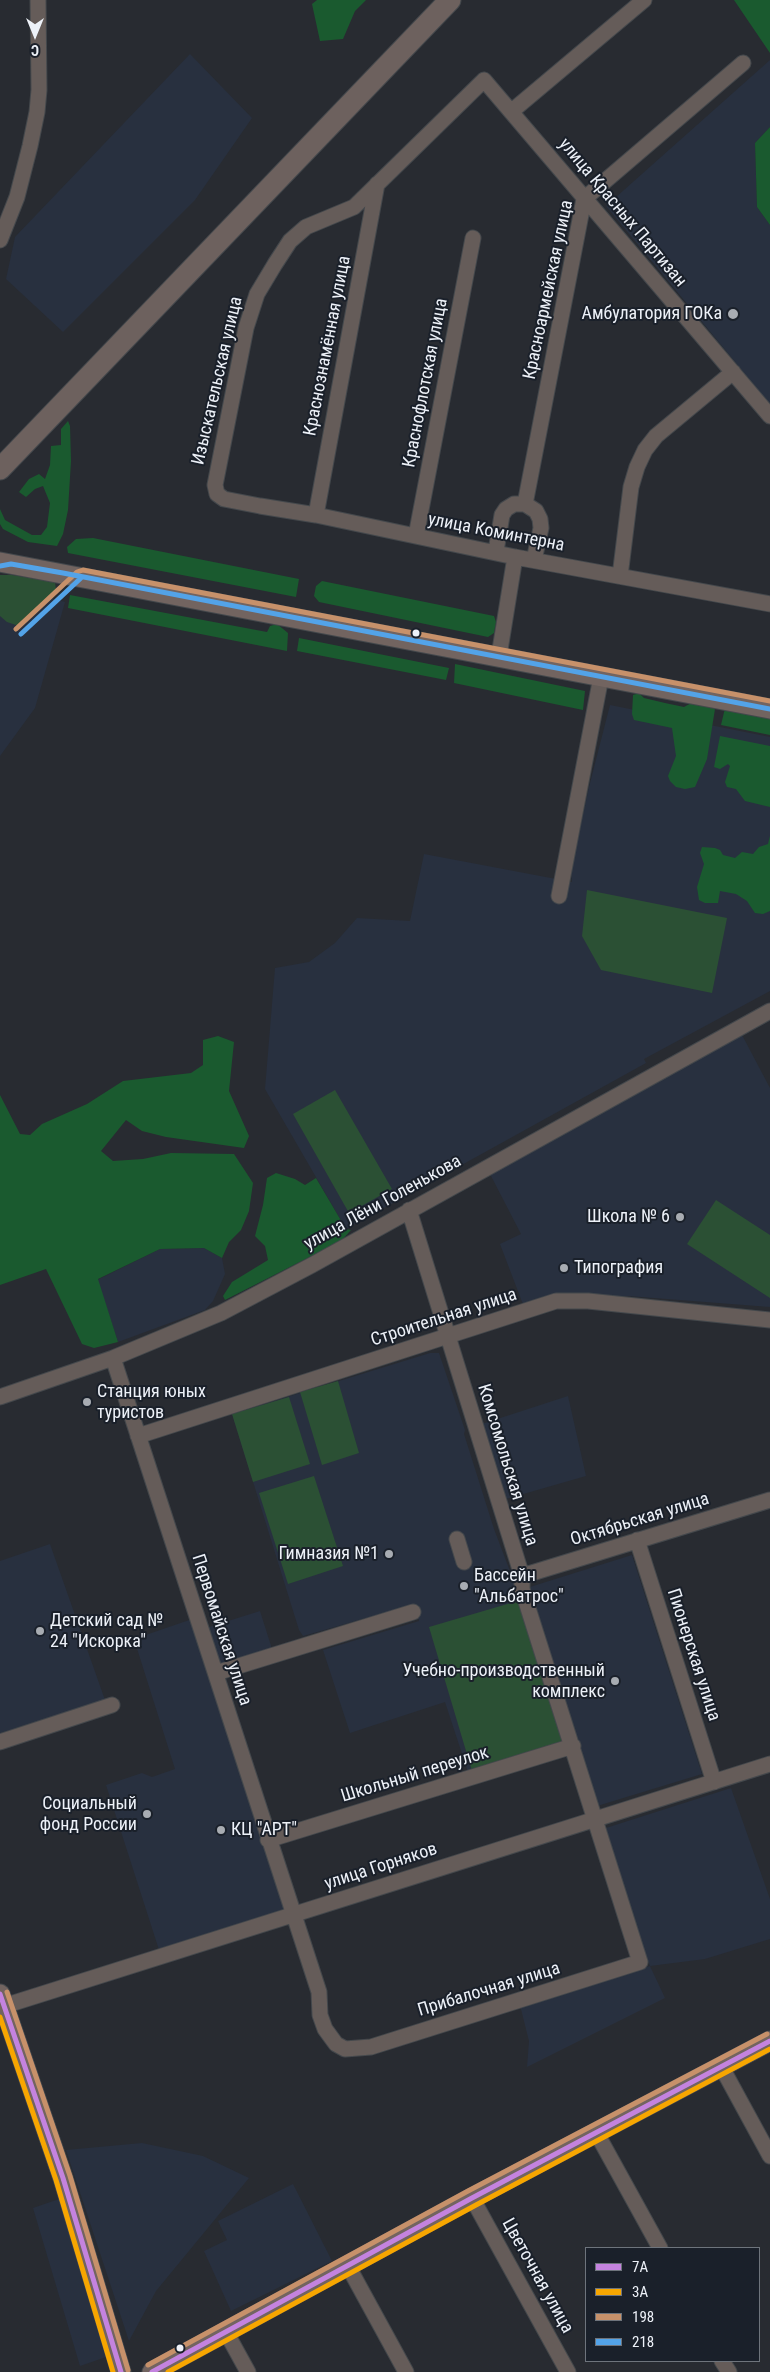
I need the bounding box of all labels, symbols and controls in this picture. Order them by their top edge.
north arrow [10,10,60,60]
text: С [31,42,39,58]
street label: улица Красных Партизан [553,134,691,292]
street label: Красноармейская улица [519,198,579,382]
street label: Краснознамённая улица [300,254,356,438]
street label: Изыскательская улица [188,295,248,467]
street label: Краснофлотская улица [399,297,453,469]
place label: Амбулатория ГОКа [582,303,722,325]
marker: Амбулатория ГОКа [726,307,740,321]
street label: улица Коминтерна [426,509,566,557]
unlabelled marker [411,628,421,638]
street label: улица Лёни Голенькова [301,1151,465,1255]
place label: Школа № 6 [587,1206,670,1228]
marker: Школа № 6 [674,1211,686,1223]
place label: Типография [574,1257,663,1279]
marker: Типография [558,1262,570,1274]
street label: Строительная улица [368,1284,520,1352]
place label: Станция юных туристов [97,1381,206,1424]
street label: Комсомольская улица [472,1381,542,1549]
marker: Станция юных туристов [81,1396,93,1408]
street label: Октябрьская улица [568,1489,712,1551]
place label: Гимназия №1 [279,1543,379,1565]
marker: Гимназия №1 [383,1548,395,1560]
street label: Первомайская улица [186,1552,256,1708]
place label: Бассейн "Альбатрос" [474,1565,564,1608]
marker: Бассейн "Альбатрос" [458,1580,470,1592]
street label: Пионерская улица [661,1586,725,1724]
place label: Детский сад № 24 "Искорка" [50,1610,163,1652]
marker: Детский сад № 24 "Искорка" [34,1625,46,1637]
place label: Учебно-производственный комплекс [402,1660,605,1702]
marker: Учебно-производственный комплекс [609,1675,621,1687]
street label: Школьный переулок [339,1742,491,1808]
place label: Социальный фонд России [40,1793,137,1836]
marker: Социальный фонд России [141,1808,153,1820]
place label: КЦ "АРТ" [231,1819,297,1841]
marker: КЦ "АРТ" [215,1824,227,1836]
street label: улица Горняков [322,1839,440,1895]
street label: Прибалочная улица [415,1958,563,2022]
street label: Цветочная улица [497,2215,577,2337]
legend [585,2247,760,2362]
text: 7А [632,2258,648,2276]
text: 3А [632,2283,648,2301]
text: 198 [632,2308,654,2326]
text: 218 [632,2333,654,2351]
unlabelled marker [175,2343,185,2353]

